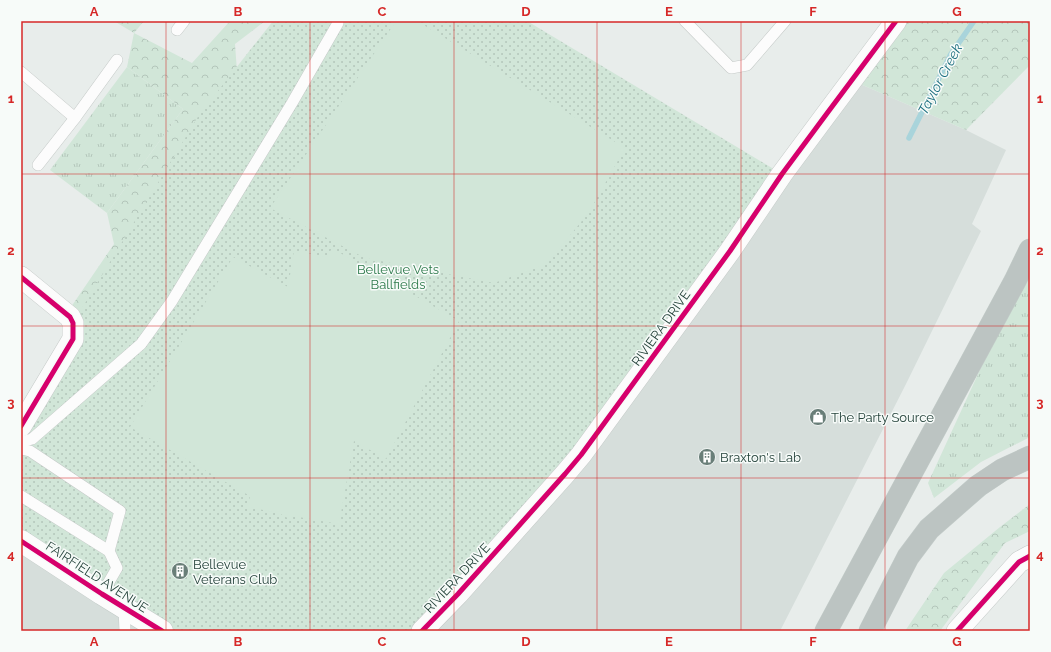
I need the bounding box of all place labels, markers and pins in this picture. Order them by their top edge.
shop icon: The Party Source [808,407,828,427]
place label: The Party Source [831,410,934,425]
building icon: Braxton's Lab [697,447,717,467]
place label: Braxton's Lab [720,450,801,465]
place label: Bellevue Veterans Club [193,557,277,587]
building icon: Bellevue Veterans Club [170,561,190,581]

